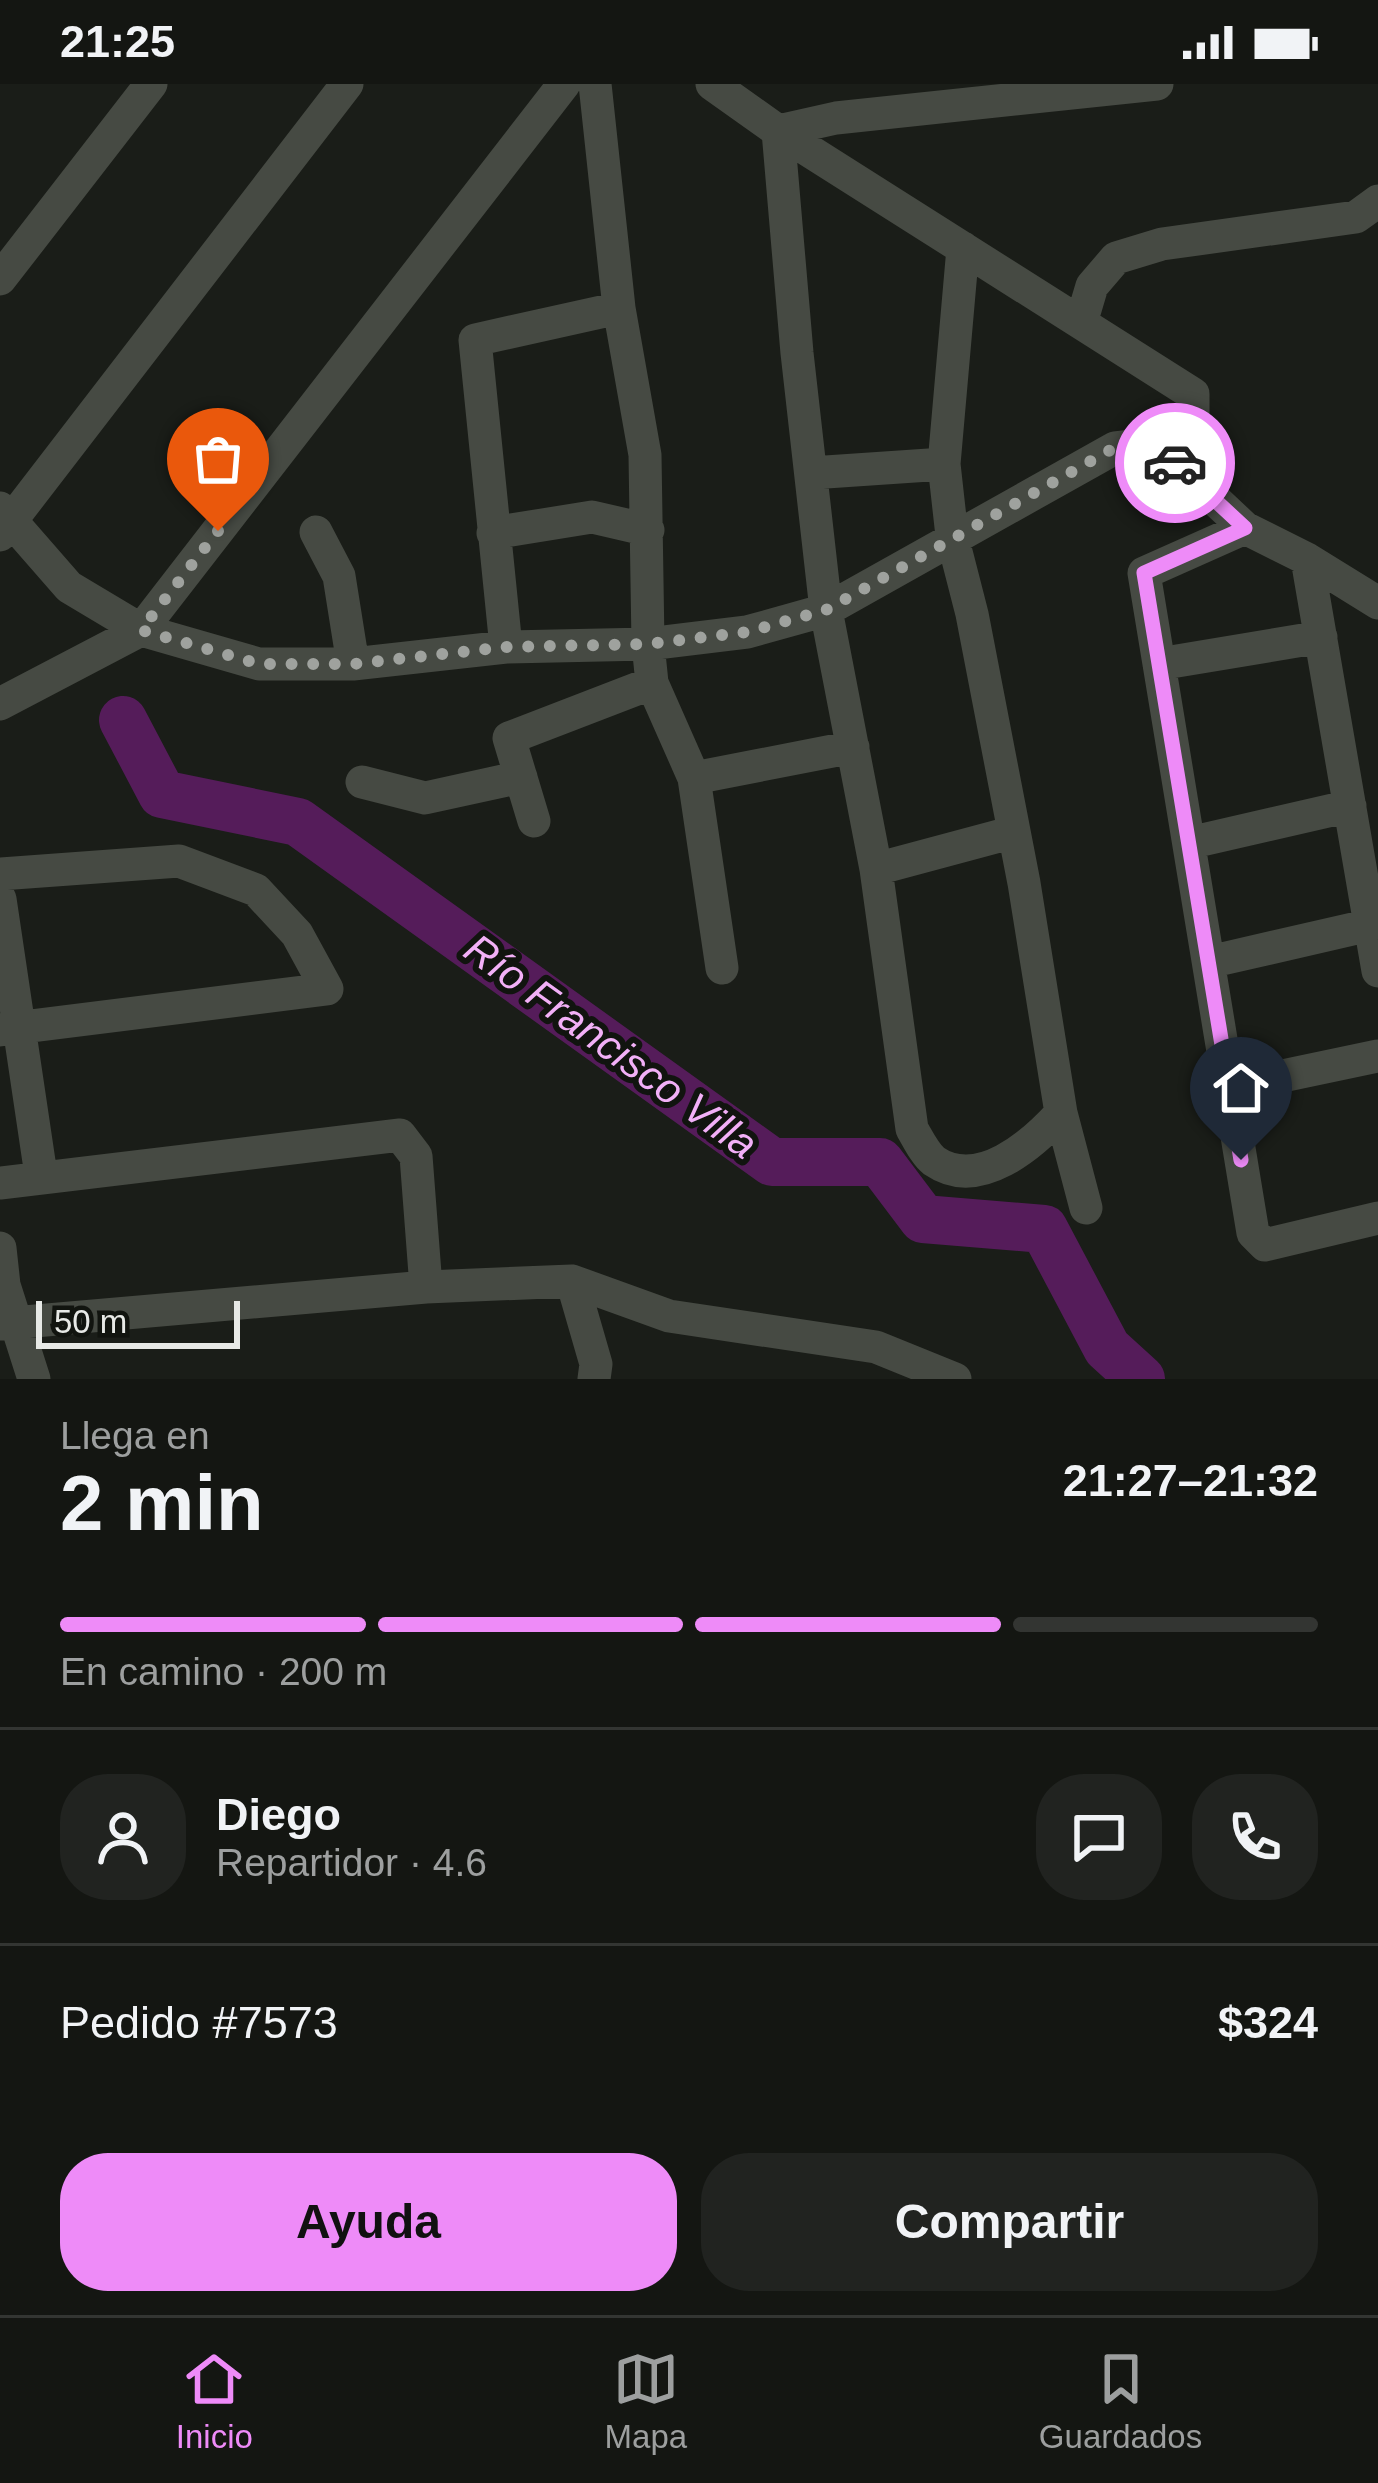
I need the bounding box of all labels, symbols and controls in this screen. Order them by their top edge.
text: 21:25 [60,16,175,67]
courier [1115,403,1235,523]
pin [167,408,269,531]
icon: bag [185,426,251,492]
icon: car [1142,430,1208,496]
water label: Río Francisco Villa [456,924,766,1168]
pin [1190,1037,1292,1160]
icon: home [1208,1055,1274,1121]
scale bar [36,1295,240,1348]
text: 50 m [54,1303,127,1340]
text: Llega en [60,1414,210,1457]
text: 21:27–21:32 [1063,1455,1318,1506]
text: 2 min [60,1459,264,1547]
text: En camino · 200 m [60,1650,387,1693]
button: person [60,1774,186,1900]
button: chat [1036,1774,1162,1900]
button: phone [1192,1774,1318,1900]
text: Diego [216,1789,341,1840]
text: Repartidor · 4.6 [216,1841,487,1884]
text: Pedido #7573 [60,1997,338,2048]
text: $324 [1218,1997,1318,2048]
button: Ayuda [60,2153,677,2291]
button: Compartir [701,2153,1318,2291]
tab: Inicio [176,2346,253,2456]
tab: Mapa [605,2346,687,2456]
tab: Guardados [1039,2346,1202,2456]

